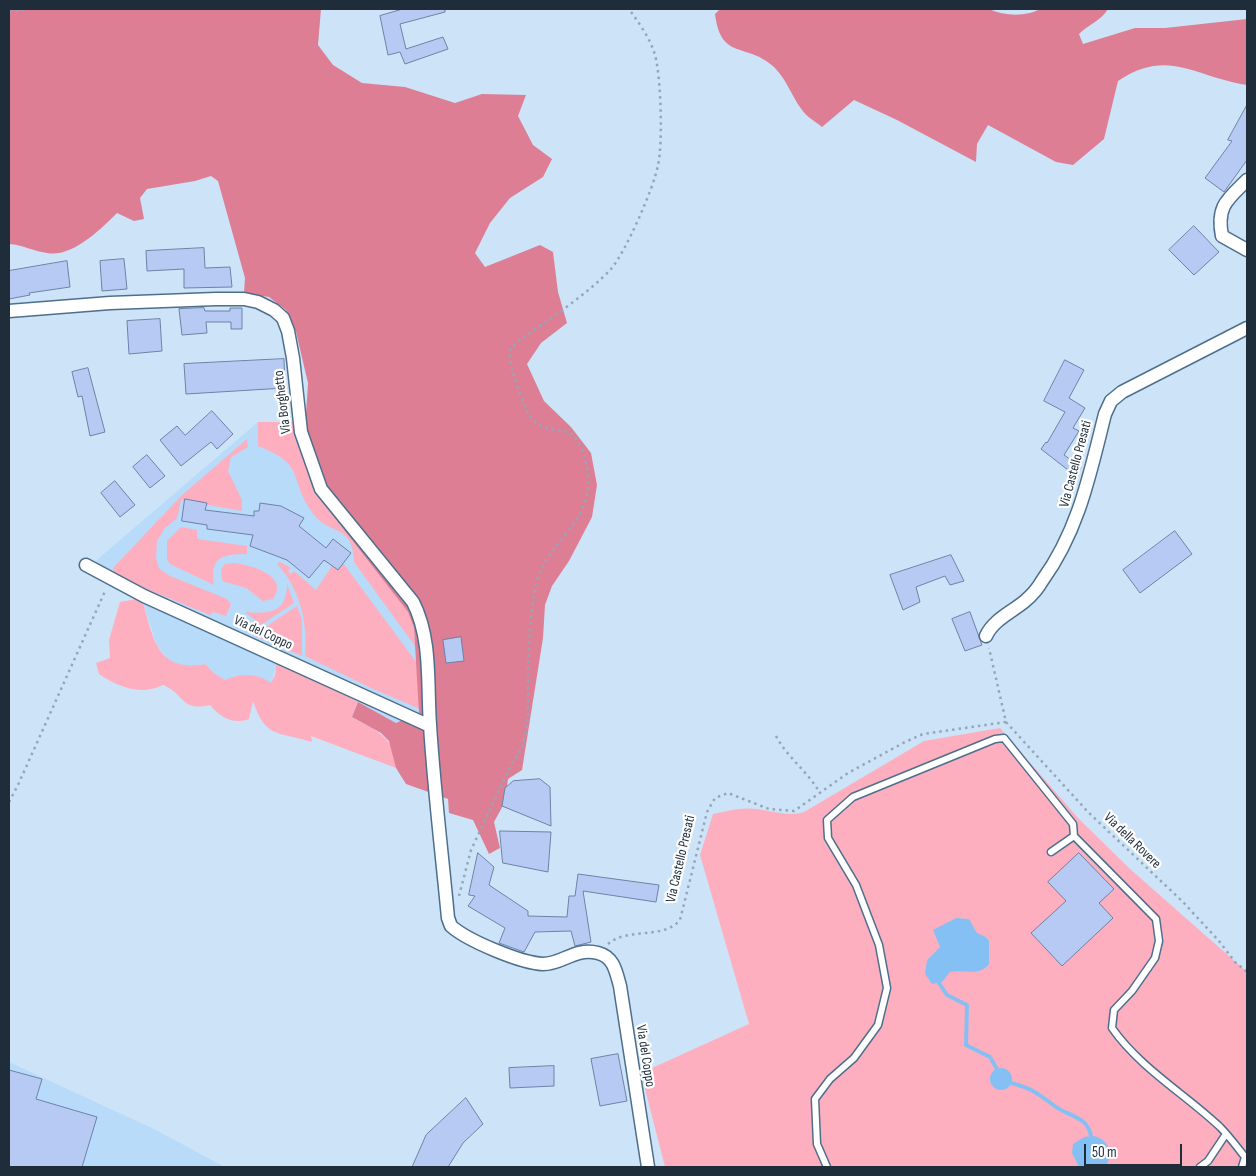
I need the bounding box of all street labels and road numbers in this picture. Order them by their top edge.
street label: Via Borghetto [271,369,295,435]
street label: Via Castello Presati [1056,419,1096,509]
street label: Via del Coppo [231,612,295,654]
street label: Via della Rovere [1100,810,1164,872]
street label: Via Castello Presati [663,814,699,904]
street label: Via del Coppo [632,1024,658,1088]

